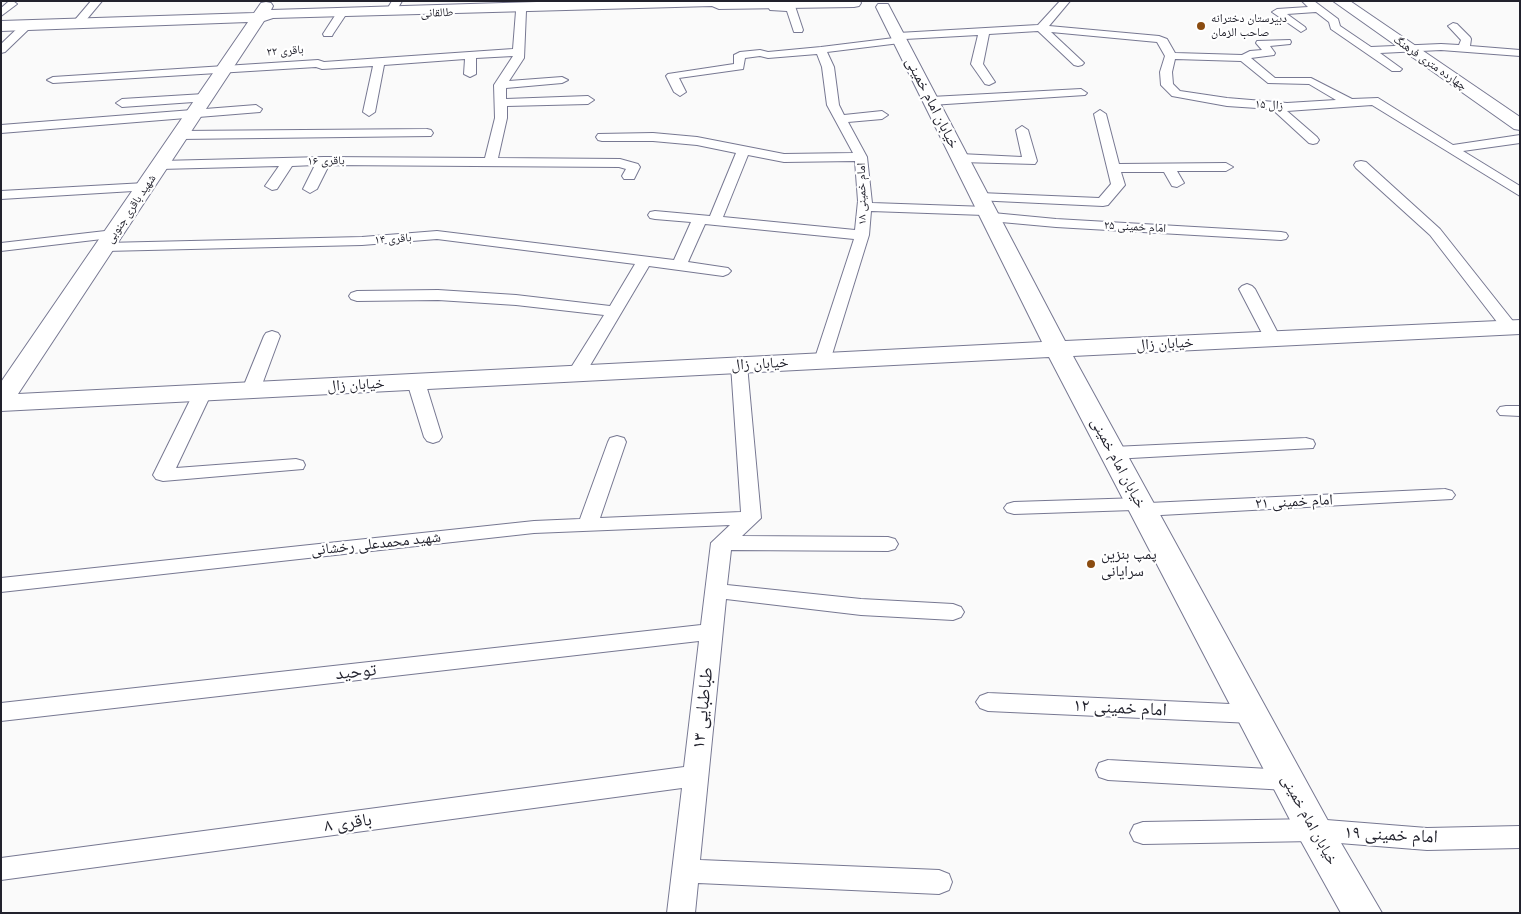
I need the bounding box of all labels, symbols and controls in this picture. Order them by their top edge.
street label: طالقانی [420,5,454,21]
place label: دبیرستان دخترانه صاحب الزمان [1211,12,1287,40]
marker: دبیرستان دخترانه صاحب الزمان [1195,20,1207,32]
street label: چهارده متری فرهنگ [1391,32,1469,94]
street label: باقری ۲۲ [266,43,304,59]
street label: خیابان امام خمینی [901,54,963,152]
street label: زال ۱۵ [1254,97,1284,113]
street label: باقری ۱۶ [307,153,345,169]
street label: امام خمینی ۱۸ [854,163,870,225]
street label: شهید باقری جنوبی [103,172,159,246]
street label: امام خمینی ۲۵ [1103,218,1167,236]
street label: باقری ۱۴ [374,231,412,247]
street label: خیابان زال [1136,334,1194,354]
street label: خیابان زال [731,354,789,374]
street label: خیابان زال [327,375,385,395]
street label: خیابان امام خمینی [1087,415,1149,511]
street label: امام خمینی ۲۱ [1255,491,1333,513]
street label: شهید محمدعلی رخشانی [310,528,442,560]
place label: پمپ بنزین سرایانی [1101,546,1157,581]
marker: پمپ بنزین سرایانی [1085,558,1097,570]
street label: توحید [334,659,378,685]
street label: طباطبایی ۱۳ [688,666,718,750]
street label: امام خمینی ۱۲ [1073,695,1167,721]
street label: خیابان امام خمینی [1277,772,1341,868]
street label: باقری ۸ [323,809,373,837]
street label: امام خمینی ۱۹ [1344,822,1438,848]

